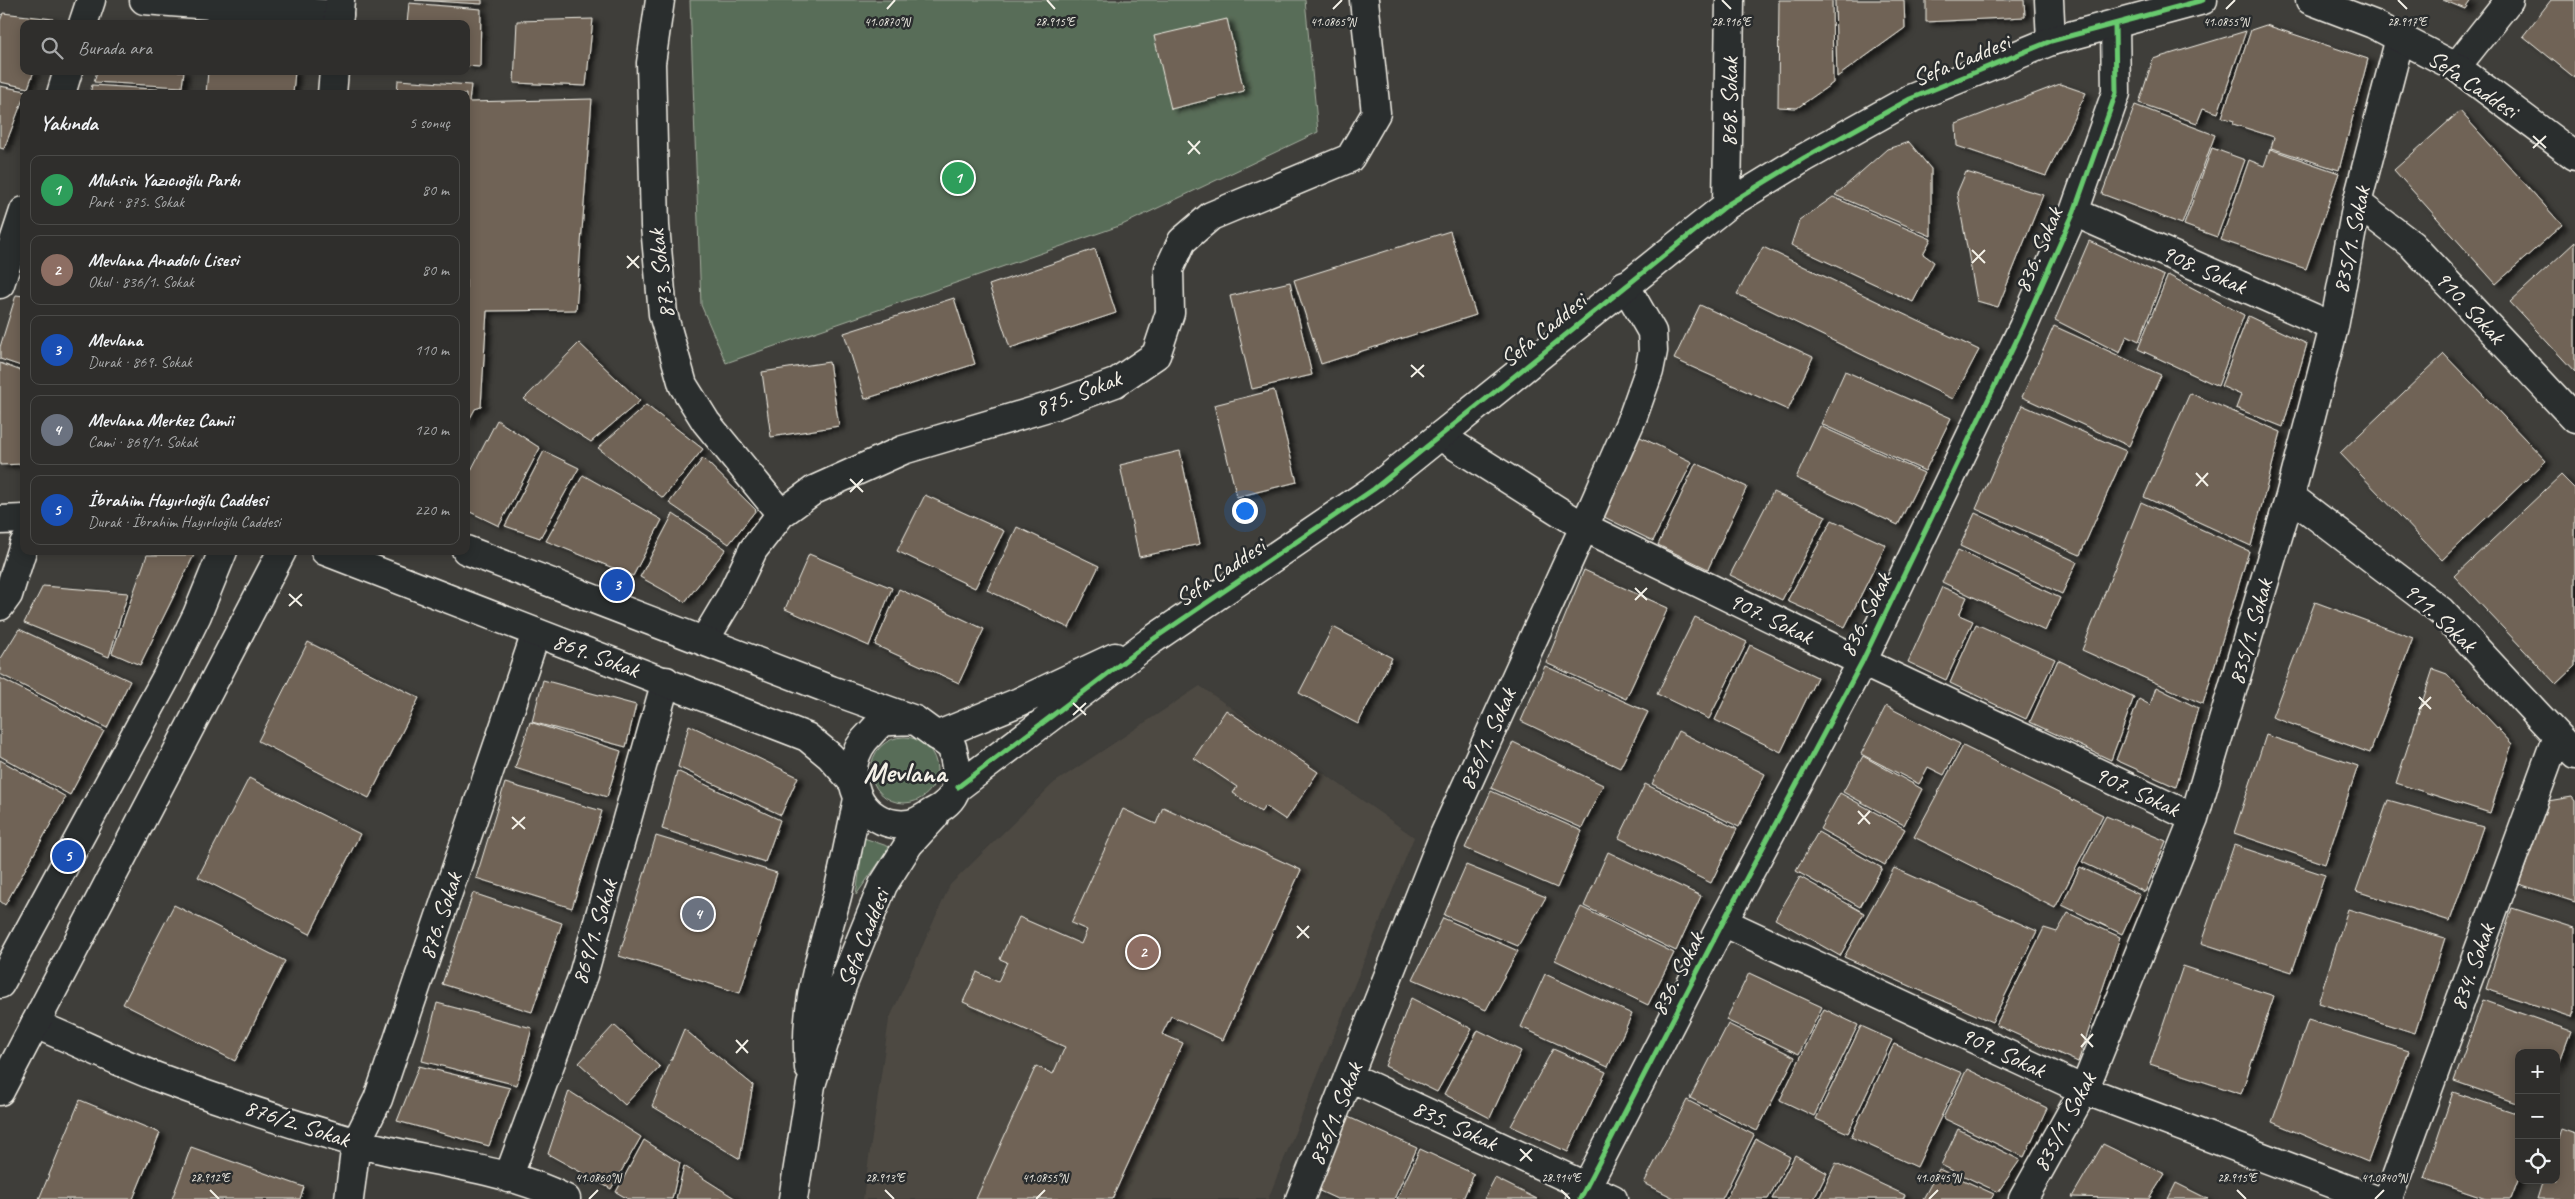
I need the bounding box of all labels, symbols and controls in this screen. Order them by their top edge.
text: 41.0870°N [864,14,911,30]
text: 28.915°E [1035,14,1076,30]
text: 41.0865°N [1310,14,1357,30]
text: 28.916°E [1711,14,1752,30]
text: 41.0855°N [2203,14,2250,30]
text: 28.917°E [2387,14,2428,30]
search box [20,20,470,75]
street label: Sefa Caddesi [1908,26,2016,93]
icon: search [38,34,66,62]
text: Burada ara [78,36,152,60]
street label: Sefa Caddesi [2422,43,2526,126]
street label: 868. Sokak [1713,55,1745,147]
text: Yakında [40,110,98,136]
text: 5 sonuç [409,113,450,133]
pin: 1 [942,159,974,197]
text: Muhsin Yazıcıoğlu Parkı [88,168,239,192]
text: 1 [53,180,61,200]
text: 80 m [422,180,449,200]
street label: 835/1. Sokak [2325,182,2377,296]
text: Park · 875. Sokak [88,192,184,212]
street label: 836. Sokak [2007,201,2070,297]
street label: 873. Sokak [640,225,681,320]
street label: 908. Sokak [2157,237,2253,302]
text: Mevlana Anadolu Lisesi [88,248,239,272]
text: 2 [53,260,61,280]
text: 80 m [422,260,449,280]
street label: 910. Sokak [2428,264,2513,352]
text: Okul · 836/1. Sokak [88,272,194,292]
street label: Sefa Caddesi [1494,285,1594,374]
text: Mevlana [88,328,142,352]
text: 3 [53,340,61,360]
text: 110 m [415,340,449,360]
text: Durak · 869. Sokak [88,352,192,372]
street label: 875. Sokak [1031,362,1127,423]
text: Mevlana Merkez Camii [88,408,233,432]
text: 4 [53,420,61,440]
text: 120 m [415,420,449,440]
text: Cami · 869/1. Sokak [88,432,198,452]
text: İbrahim Hayırlıoğlu Caddesi [88,488,267,512]
your location [1232,498,1258,524]
text: 5 [54,500,60,520]
text: 220 m [415,500,449,520]
text: Durak · İbrahim Hayırlıoğlu Caddesi [88,512,281,532]
street label: Sefa Caddesi [1169,530,1273,613]
pin: 3 [601,566,633,604]
street label: 836. Sokak [1832,566,1899,662]
street label: 835/1. Sokak [2221,573,2280,688]
street label: 911. Sokak [2397,575,2485,660]
street label: 907. Sokak [1724,585,1820,652]
street label: 869. Sokak [549,626,646,685]
street label: 836/1. Sokak [1451,681,1524,795]
district label: Mevlana [864,754,949,791]
street label: 907. Sokak [2090,758,2186,825]
pin: 5 [52,837,84,875]
street label: 876. Sokak [411,866,470,963]
street label: 869/1. Sokak [564,873,625,988]
street label: Sefa Caddesi [830,883,897,991]
pin: 4 [682,895,714,933]
street label: 834. Sokak [2443,917,2502,1014]
street label: 836. Sokak [1643,925,1712,1021]
pin: 2 [1127,933,1159,971]
street label: 909. Sokak [1956,1019,2052,1086]
map controls [2515,1049,2560,1184]
button: + [2515,1049,2560,1094]
street label: 836/1. Sokak [1301,1056,1370,1170]
street label: 835/1. Sokak [2025,1065,2104,1177]
street label: 876/2. Sokak [241,1092,355,1155]
street label: 835. Sokak [1408,1092,1504,1159]
button: − [2515,1094,2560,1139]
button: locate [2515,1139,2560,1184]
text: 28.912°E [190,1170,231,1186]
text: 41.0860°N [575,1170,622,1186]
text: 28.913°E [865,1170,906,1186]
text: 41.0855°N [1022,1170,1069,1186]
text: 28.914°E [1541,1170,1582,1186]
text: 41.0845°N [1915,1170,1962,1186]
text: 28.915°E [2217,1170,2258,1186]
text: 41.0840°N [2361,1170,2408,1186]

